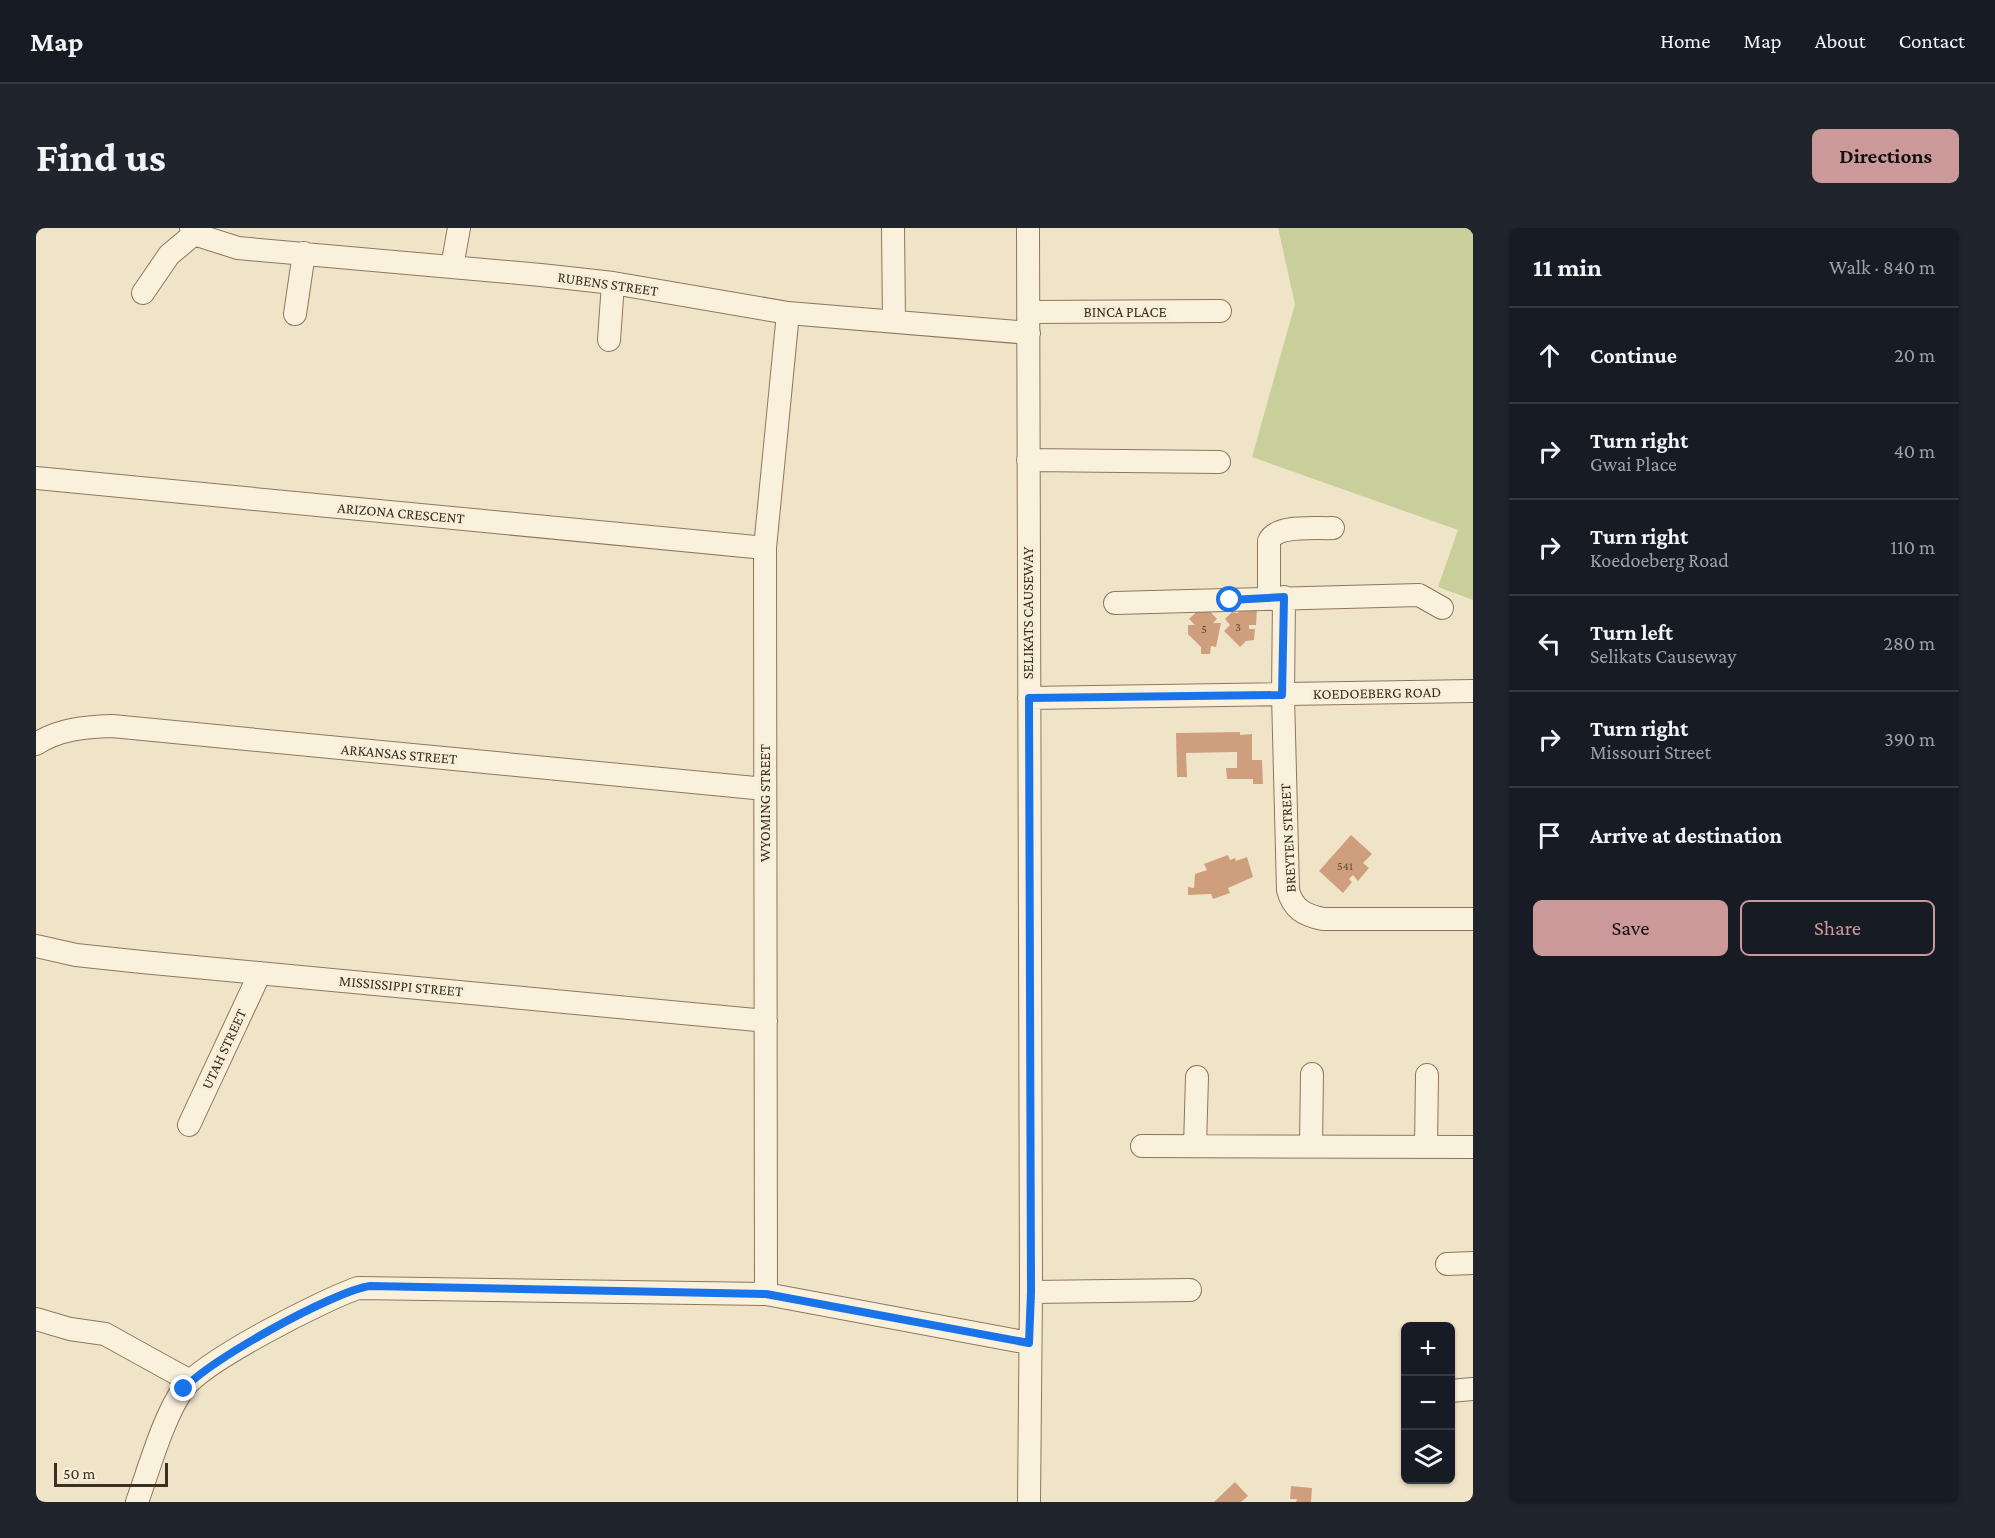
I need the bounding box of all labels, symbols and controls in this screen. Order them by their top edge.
text: Map [30,26,83,57]
text: Home [1660,29,1710,53]
text: Map [1743,29,1782,53]
text: About [1815,29,1866,53]
text: Contact [1899,29,1965,53]
button: Directions [1812,129,1959,183]
text: Find us [36,133,166,180]
text: 11 min [1533,253,1602,282]
text: Walk · 840 m [1829,256,1935,278]
street label: RUBENS STREET [557,269,659,299]
street label: BINCA PLACE [1083,304,1167,320]
icon: ahead [1533,339,1566,372]
text: Continue [1590,343,1677,368]
text: 20 m [1894,344,1935,366]
text: Turn right [1590,428,1688,453]
icon: right [1533,435,1566,468]
text: 40 m [1894,440,1935,462]
text: Gwai Place [1590,453,1677,475]
street label: ARIZONA CRESCENT [337,499,465,527]
text: Turn right [1590,524,1688,549]
icon: right [1533,531,1566,564]
text: 110 m [1891,536,1935,558]
street label: SELIKATS CAUSEWAY [1020,547,1036,679]
text: Koedoeberg Road [1590,549,1729,571]
route start [1216,586,1242,612]
house number: 3 [1235,620,1241,634]
text: Turn left [1590,620,1673,645]
house number: 5 [1201,622,1207,636]
icon: left [1533,627,1566,660]
text: 280 m [1884,632,1935,654]
text: Selikats Causeway [1590,645,1736,667]
street label: KOEDOEBERG ROAD [1313,684,1441,702]
text: Turn right [1590,716,1688,741]
icon: right [1533,723,1566,756]
text: 390 m [1884,728,1935,750]
street label: ARKANSAS STREET [340,741,458,767]
text: Missouri Street [1590,741,1711,763]
street label: WYOMING STREET [757,744,773,862]
street label: BREYTEN STREET [1277,783,1299,893]
icon: arrive [1533,819,1566,852]
text: Arrive at destination [1590,823,1782,848]
house number: 541 [1337,859,1353,873]
button: Save [1533,900,1728,956]
button: Share [1740,900,1935,956]
street label: MISSISSIPPI STREET [338,973,464,999]
street label: UTAH STREET [198,1006,250,1092]
map controls [1401,1322,1455,1484]
button: + [1401,1322,1455,1376]
route end [170,1375,196,1401]
button: − [1401,1376,1455,1430]
button: layers [1401,1430,1455,1484]
scale bar [54,1460,168,1488]
text: 50 m [63,1465,95,1482]

